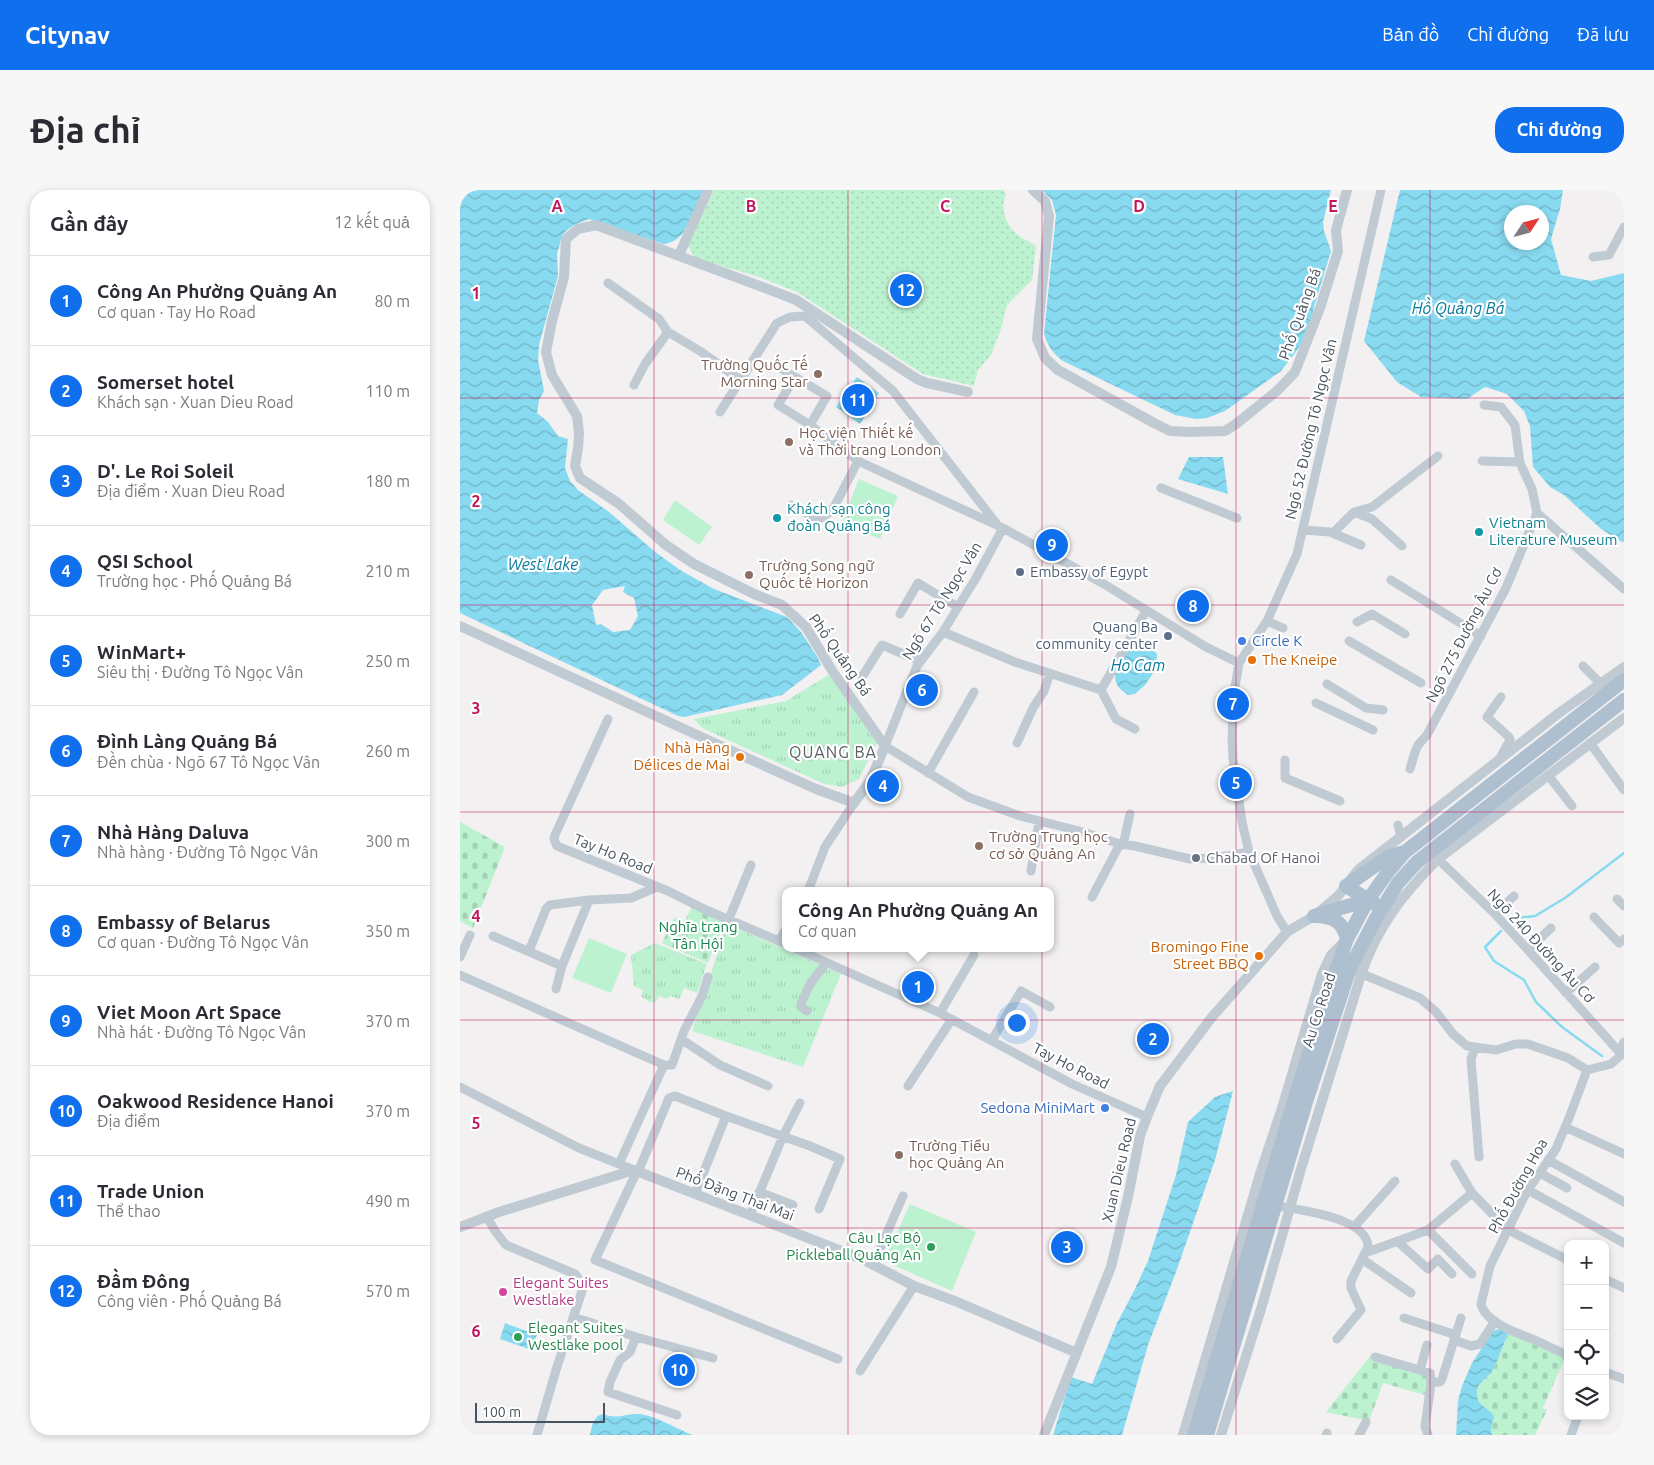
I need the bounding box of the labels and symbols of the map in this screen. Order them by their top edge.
text: A [551,197,563,215]
text: B [746,197,756,215]
text: C [940,197,950,215]
text: D [1133,197,1145,215]
text: E [1328,197,1338,215]
north arrow [1504,205,1549,250]
street label: Phố Quảng Bá [1274,265,1324,362]
pin: 12 [890,271,922,309]
text: 1 [471,284,481,302]
water label: Hồ Quảng Bá [1412,296,1505,318]
street label: Ngõ 52 Đường Tô Ngọc Vân [1281,337,1340,521]
place label: Trường Quốc Tế Morning Star [701,354,808,390]
marker: Trường Quốc Tế Morning Star [812,368,824,380]
pin: 11 [842,381,874,419]
place label: Học viện Thiết kế và Thời trang London [799,422,941,458]
marker: Học viện Thiết kế và Thời trang London [783,436,795,448]
text: 2 [471,492,481,510]
place label: Khách sạn công đoàn Quảng Bá [787,500,891,534]
marker: Khách sạn công đoàn Quảng Bá [771,512,783,524]
place label: Vietnam Literature Museum [1489,514,1618,548]
pin: 9 [1036,526,1068,564]
marker: Vietnam Literature Museum [1473,526,1485,538]
street label: Ngõ 67 Tô Ngọc Vân [898,539,985,663]
water label: West Lake [508,555,578,573]
place label: Trường Song ngữ Quốc tế Horizon [759,557,875,591]
place label: Embassy of Egypt [1030,563,1148,580]
street label: Ngõ 275 Đường Âu Cơ [1422,564,1505,705]
marker: Embassy of Egypt [1014,566,1026,578]
marker: Trường Song ngữ Quốc tế Horizon [743,569,755,581]
pin: 8 [1177,587,1209,625]
street label: Phố Quảng Bá [806,609,876,699]
place label: Quang Ba community center [1035,618,1158,652]
marker: Quang Ba community center [1162,630,1174,642]
place label: Circle K [1252,632,1302,649]
marker: Circle K [1236,635,1248,647]
place label: The Kneipe [1262,651,1337,668]
marker: The Kneipe [1246,654,1258,666]
water label: Ho Cam [1111,656,1165,674]
pin: 6 [906,671,938,709]
pin: 7 [1217,685,1249,723]
text: 3 [471,699,481,717]
place label: Nhà Hàng Délices de Mai [634,739,730,773]
district label: QUANG BA [789,743,877,761]
marker: Nhà Hàng Délices de Mai [734,751,746,763]
pin: 5 [1220,764,1252,802]
pin: 4 [867,767,899,805]
place label: Trường Trung học cơ sở Quảng An [989,828,1108,862]
street label: Tay Ho Road [571,830,655,877]
marker: Trường Trung học cơ sở Quảng An [973,840,985,852]
place label: Chabad Of Hanoi [1206,849,1320,866]
marker: Chabad Of Hanoi [1190,852,1202,864]
street label: Ngõ 240 Đường Âu Cơ [1484,885,1599,1006]
text: 4 [471,907,481,925]
park label: Nghĩa trang Tân Hội [658,918,738,952]
place label: Bromingo Fine Street BBQ [1151,938,1249,972]
marker: Bromingo Fine Street BBQ [1253,950,1265,962]
pin: 1 [902,968,934,1006]
street label: Au Co Road [1298,970,1339,1049]
your location [1004,1010,1030,1036]
pin: 2 [1137,1020,1169,1058]
street label: Tay Ho Road [1030,1039,1112,1092]
place label: Sedona MiniMart [980,1099,1095,1116]
marker: Sedona MiniMart [1099,1102,1111,1114]
text: 5 [471,1114,481,1132]
street label: Xuan Dieu Road [1098,1116,1139,1224]
street label: Phố Đường Hoa [1483,1135,1551,1236]
place label: Trường Tiểu học Quảng An [909,1137,1004,1171]
marker: Trường Tiểu học Quảng An [893,1149,905,1161]
street label: Phố Đặng Thai Mai [674,1162,797,1224]
pin: 3 [1051,1228,1083,1266]
place label: Câu Lạc Bộ Pickleball Quảng An [786,1229,921,1263]
marker: Câu Lạc Bộ Pickleball Quảng An [925,1241,937,1253]
place label: Elegant Suites Westlake [513,1274,609,1308]
marker: Elegant Suites Westlake [497,1286,509,1298]
place label: Elegant Suites Westlake pool [528,1319,624,1353]
text: 6 [471,1322,481,1340]
marker: Elegant Suites Westlake pool [512,1331,524,1343]
pin: 10 [663,1351,695,1389]
scale bar [475,1400,605,1423]

